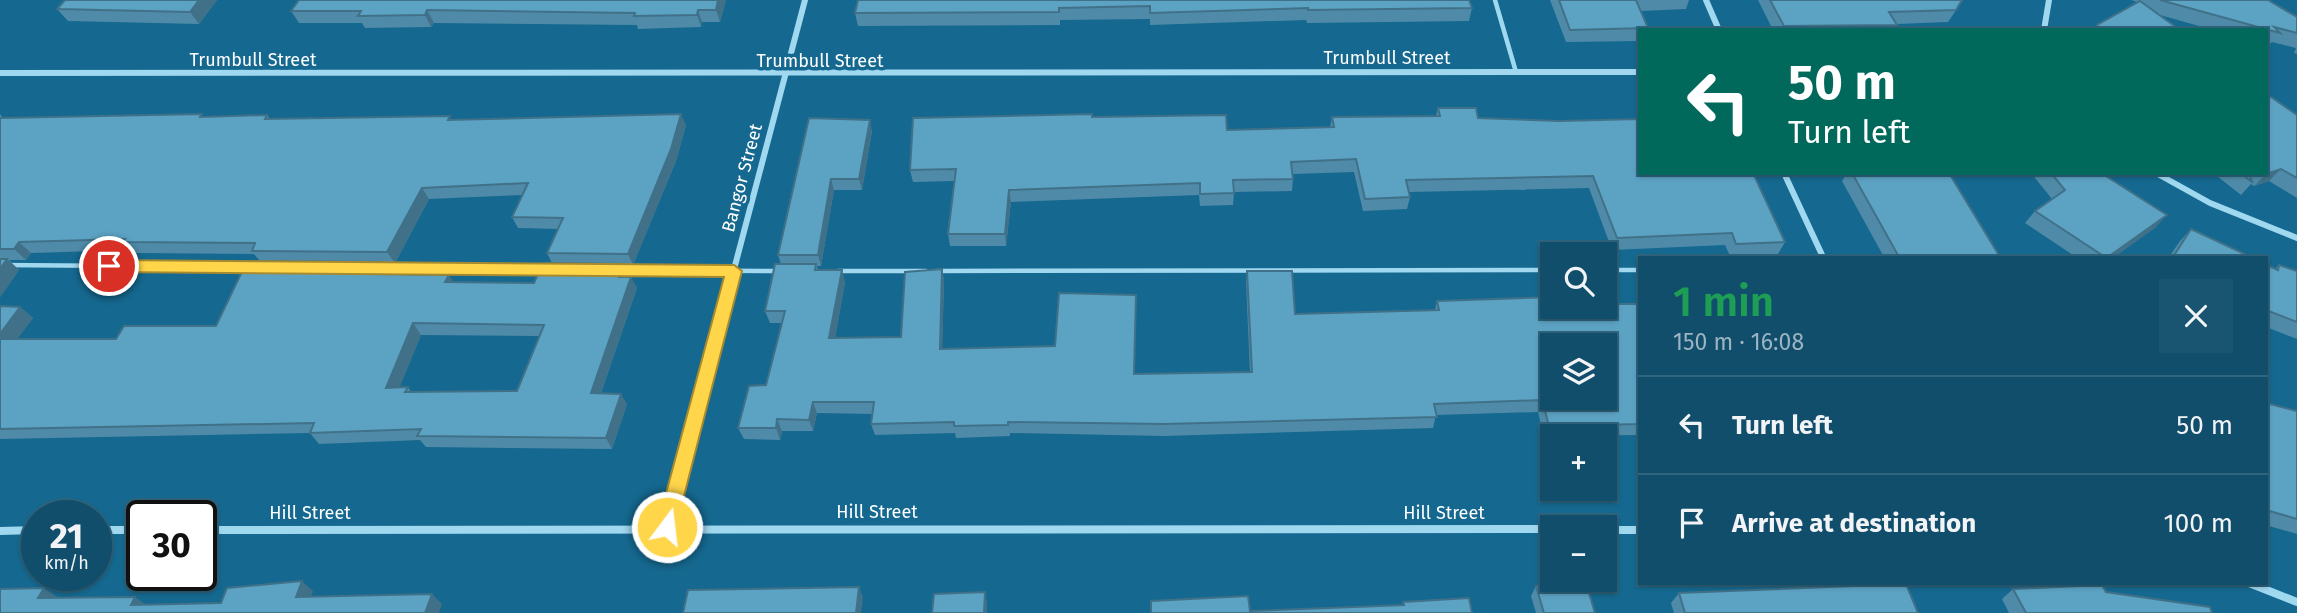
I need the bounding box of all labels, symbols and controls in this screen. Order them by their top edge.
street label: Trumbull Street [1324,47,1451,69]
street label: Trumbull Street [190,49,317,71]
street label: Trumbull Street [757,50,884,72]
text: 50 m [1788,53,1896,112]
icon: left [1673,56,1764,147]
text: Turn left [1788,113,1910,151]
street label: Bangor Street [717,121,767,235]
pin [79,236,139,296]
map controls [1540,242,1617,592]
button: search [1540,242,1617,319]
icon: arrive [90,247,128,285]
text: 1 min [1673,277,1774,327]
button: close [2159,279,2233,353]
text: 150 m · 16:08 [1673,328,1804,356]
button: layers [1540,333,1617,410]
icon: left [1673,406,1711,444]
text: Turn left [1732,410,1833,441]
text: 50 m [2176,410,2233,441]
button: + [1540,424,1617,501]
position arrow [630,490,704,564]
speed limit sign: 30 [126,500,217,591]
street label: Hill Street [836,501,918,523]
street label: Hill Street [269,502,351,524]
street label: Hill Street [1403,502,1485,524]
icon: arrive [1673,504,1711,542]
text: Arrive at destination [1732,508,1976,539]
text: 100 m [2164,508,2233,539]
text: 21 [50,515,83,557]
button: − [1540,515,1617,592]
text: km/h [44,552,89,574]

